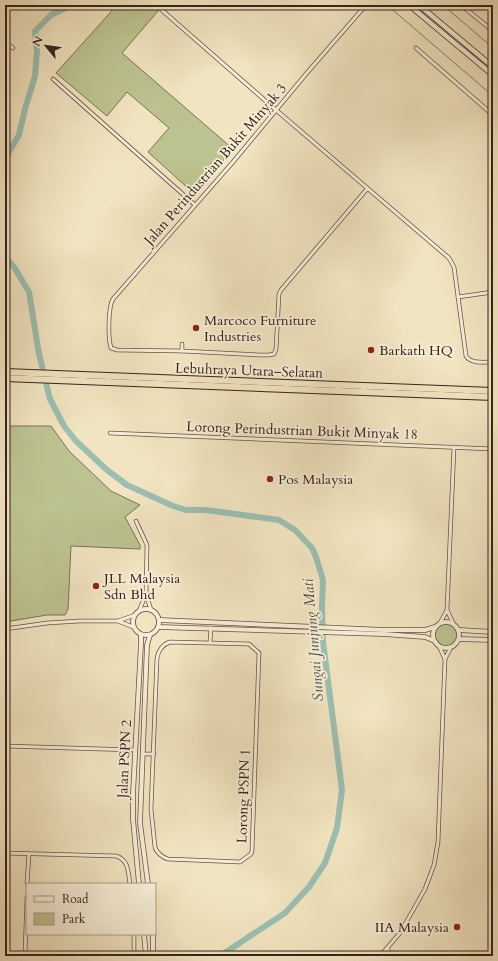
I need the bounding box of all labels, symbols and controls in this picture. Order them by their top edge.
north arrow [26,26,66,66]
text: N [29,33,47,49]
street label: Jalan Perindustrian Bukit Minyak 3 [138,79,291,251]
place label: Marcoco Furniture Industries [204,311,316,346]
marker: Marcoco Furniture Industries [191,323,201,333]
place label: Barkath HQ [379,341,453,360]
marker: Barkath HQ [366,345,376,355]
street label: Lebuhraya Utara–Selatan [175,358,323,383]
street label: Lorong Perindustrian Bukit Minyak 18 [186,417,418,444]
place label: Pos Malaysia [278,470,353,489]
marker: Pos Malaysia [265,474,275,484]
place label: JLL Malaysia Sdn Bhd [102,569,180,604]
water label: Sungai Junjung Mati [298,577,328,702]
marker: JLL Malaysia Sdn Bhd [91,581,101,591]
street label: Jalan PSPN 2 [113,719,136,801]
street label: Lorong PSPN 1 [232,748,255,844]
legend [26,883,156,935]
text: Road [62,891,89,907]
text: Park [62,911,86,927]
place label: IIA Malaysia [375,918,449,937]
marker: IIA Malaysia [452,922,462,932]

